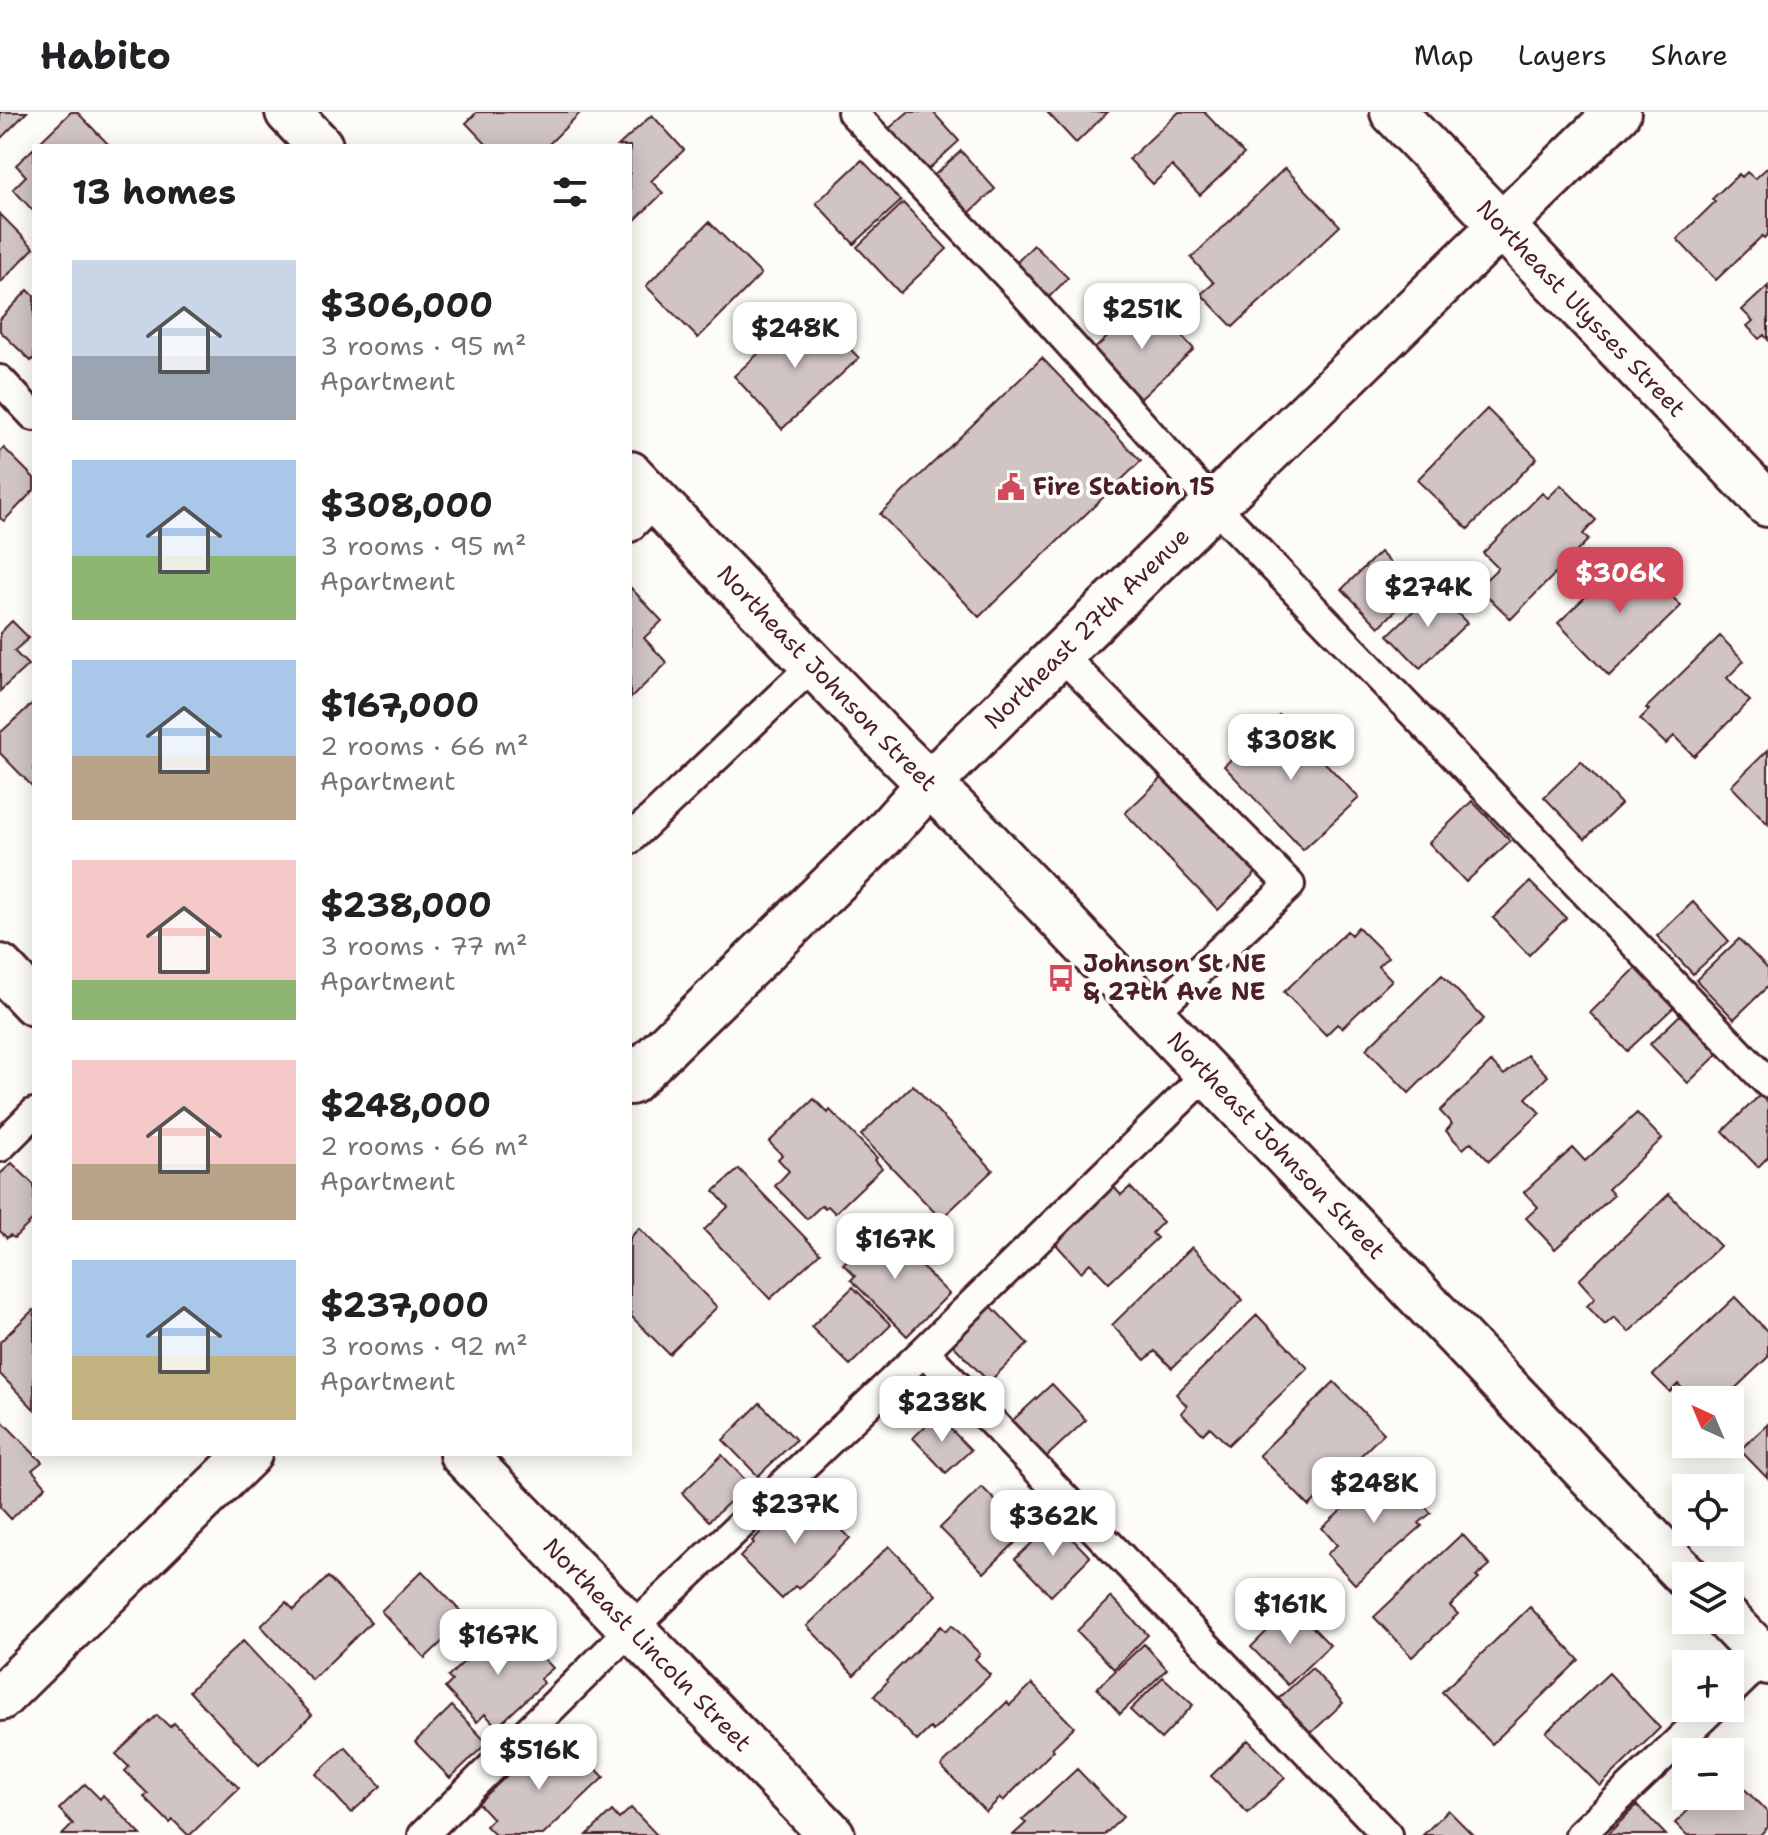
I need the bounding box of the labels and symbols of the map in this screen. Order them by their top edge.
street label: Northeast Ulysses Street [1470,193,1693,424]
pin: $251K [1086,283,1198,351]
pin: $248K [739,302,851,370]
place label: Fire Station 15 [1033,471,1215,503]
public building icon: Fire Station 15 [996,472,1026,502]
street label: Northeast 27th Avenue [977,521,1197,736]
pin: $306K [1564,547,1676,615]
street label: Northeast Johnson Street [710,558,944,799]
pin: $274K [1372,561,1484,629]
pin: $308K [1235,714,1347,782]
place label: Johnson St NE & 27th Ave NE [1083,948,1266,1008]
bus stop icon: Johnson St NE & 27th Ave NE [1046,963,1076,993]
street label: Northeast Johnson Street [1160,1025,1392,1266]
pin: $167K [839,1213,951,1281]
pin: $238K [886,1376,998,1444]
north arrow [1672,1386,1744,1458]
pin: $248K [1318,1457,1430,1525]
pin: $237K [739,1478,851,1546]
pin: $362K [997,1490,1109,1558]
street label: Northeast Lincoln Street [536,1531,759,1759]
pin: $161K [1234,1578,1346,1646]
pin: $167K [442,1609,554,1677]
pin: $516K [483,1724,595,1792]

